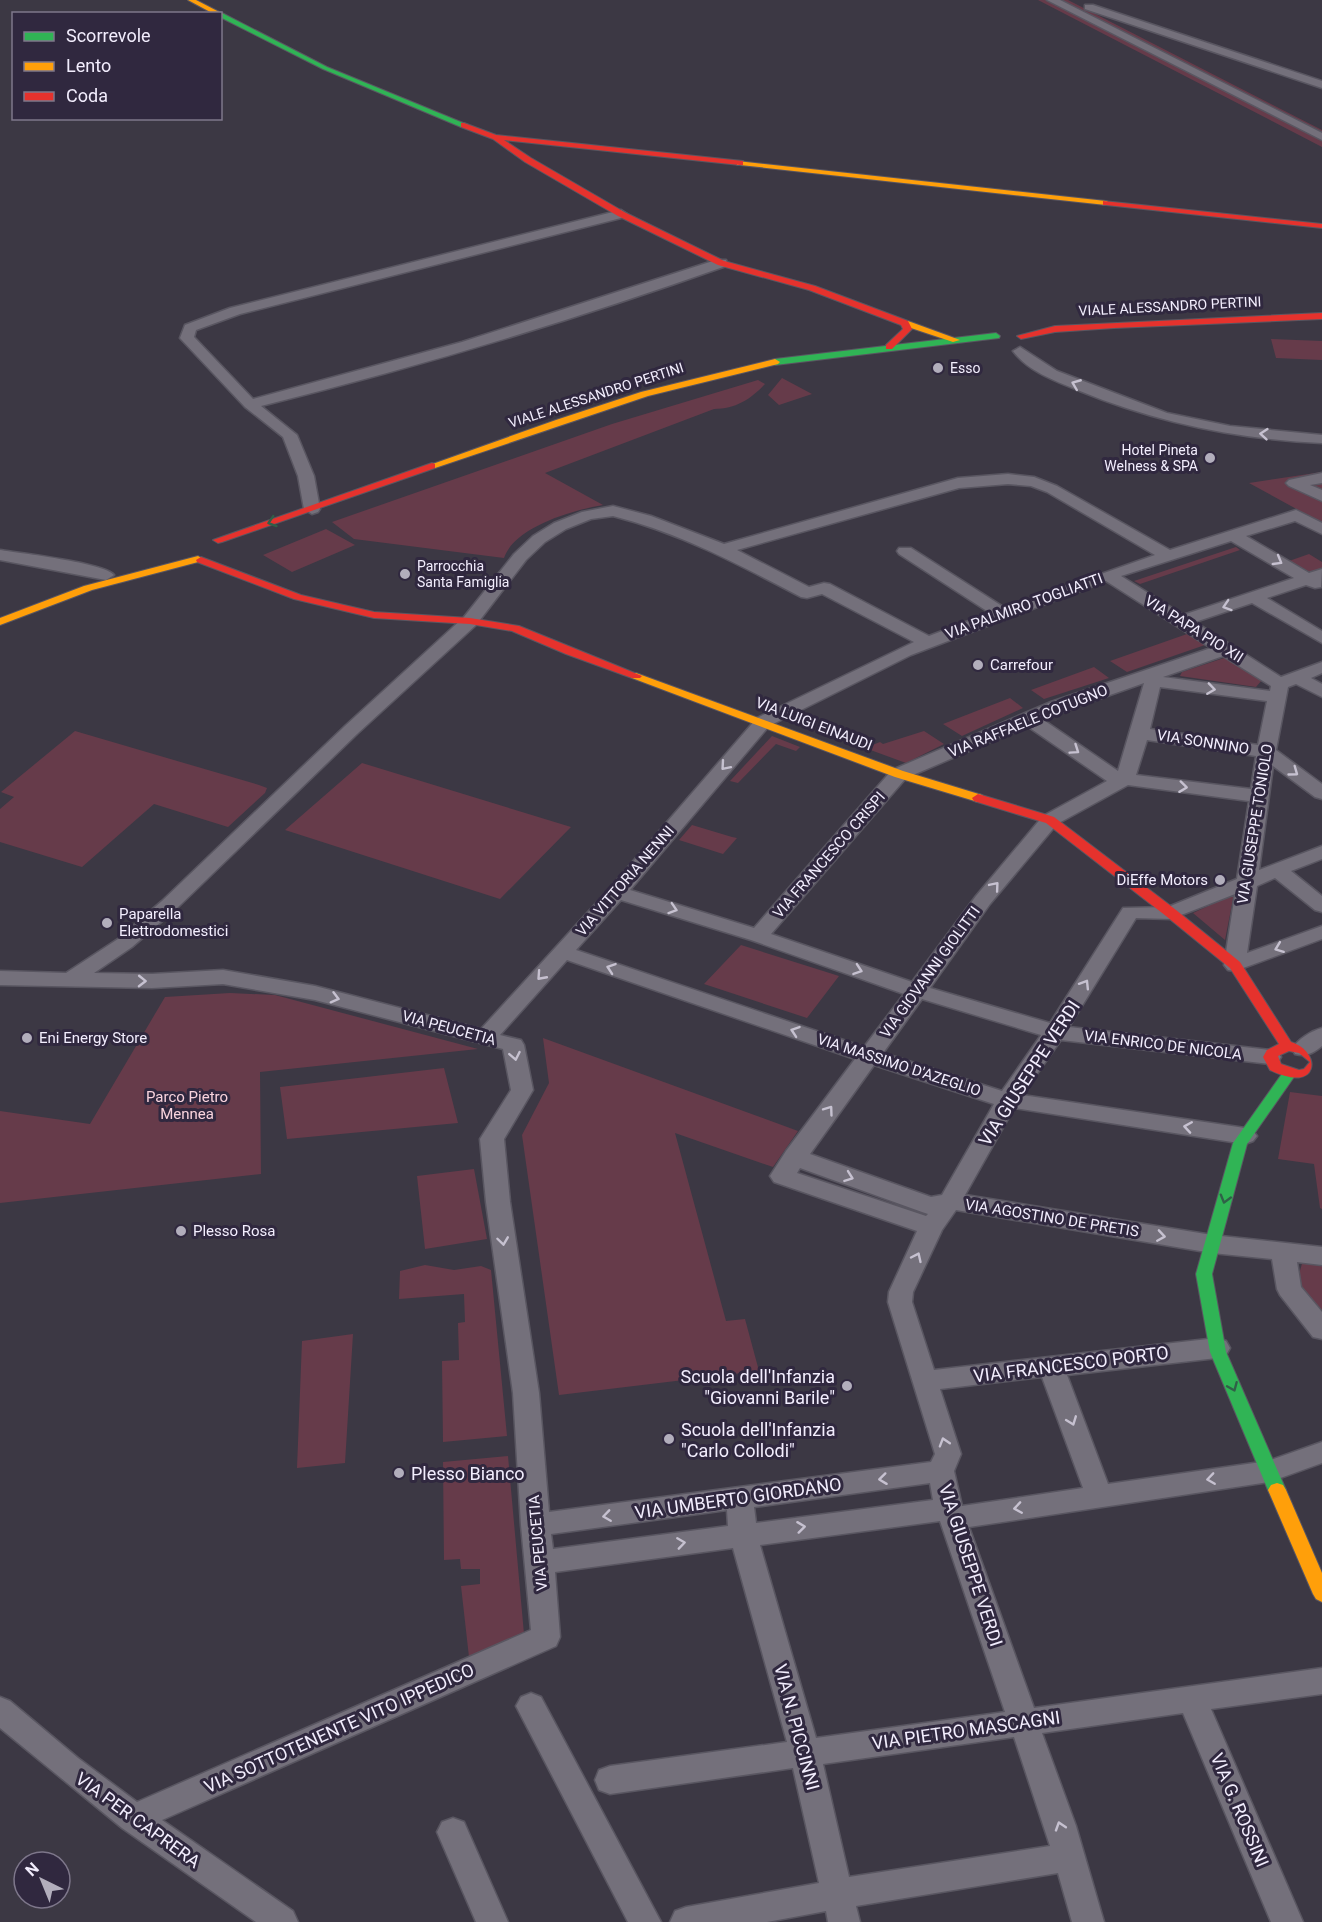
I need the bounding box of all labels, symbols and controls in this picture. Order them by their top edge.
legend [12,12,222,120]
text: Scorrevole [66,25,151,46]
text: Lento [66,55,111,76]
text: Coda [66,85,108,106]
street label: VIALE ALESSANDRO PERTINI [1078,293,1262,319]
street label: VIALE ALESSANDRO PERTINI [506,359,686,431]
place label: Esso [950,360,980,376]
marker: Esso [931,361,945,375]
one-way arrow [1072,379,1083,391]
one-way arrow [1259,428,1268,441]
place label: Hotel Pineta Welness & SPA [1104,442,1198,474]
marker: Hotel Pineta Welness & SPA [1203,451,1217,465]
one-way arrow [267,515,278,527]
one-way arrow [1271,554,1282,565]
place label: Parrocchia Santa Famiglia [417,558,509,590]
marker: Parrocchia Santa Famiglia [398,567,412,581]
street label: VIA PALMIRO TOGLIATTI [943,569,1105,643]
street label: VIA PAPA PIO XII [1141,592,1247,666]
one-way arrow [1222,599,1233,612]
place label: Carrefour [990,656,1053,674]
marker: Carrefour [971,658,985,672]
street label: VIA RAFFAELE COTUGNO [946,681,1110,761]
one-way arrow [1207,682,1216,694]
street label: VIA LUIGI EINAUDI [753,693,875,755]
street label: VIA SONNINO [1156,726,1250,758]
one-way arrow [1068,743,1079,754]
street label: VIA GIUSEPPE TONIOLO [1233,743,1277,905]
one-way arrow [721,759,732,770]
one-way arrow [1287,765,1298,776]
one-way arrow [1178,780,1188,792]
street label: VIA FRANCESCO CRISPI [769,788,889,922]
street label: VIA VITTORIA NENNI [572,822,678,940]
place label: DiEffe Motors [1116,871,1208,889]
marker: DiEffe Motors [1213,873,1227,887]
one-way arrow [988,882,999,893]
one-way arrow [667,902,678,915]
street label: VIA GIOVANNI GIOLITTI [876,903,984,1041]
place label: Paparella Elettrodomestici [119,905,228,940]
marker: Paparella Elettrodomestici [100,916,114,930]
one-way arrow [1274,941,1284,954]
one-way arrow [606,963,617,975]
one-way arrow [852,963,863,976]
one-way arrow [537,969,548,980]
one-way arrow [138,975,147,987]
one-way arrow [1078,980,1090,990]
one-way arrow [330,991,340,1003]
street label: VIA GIUSEPPE VERDI [974,996,1084,1150]
street label: VIA PEUCETIA [400,1007,498,1049]
one-way arrow [791,1026,801,1039]
street label: VIA ENRICO DE NICOLA [1083,1026,1243,1064]
place label: Eni Energy Store [39,1029,147,1047]
street label: VIA MASSIMO D'AZEGLIO [815,1030,983,1100]
marker: Eni Energy Store [20,1031,34,1045]
one-way arrow [508,1050,521,1060]
park label: Parco Pietro Mennea [146,1088,228,1123]
one-way arrow [822,1105,833,1116]
one-way arrow [1183,1121,1193,1134]
one-way arrow [843,1169,854,1182]
one-way arrow [1220,1193,1232,1204]
street label: VIA AGOSTINO DE PRETIS [964,1195,1140,1241]
place label: Plesso Rosa [193,1222,276,1240]
marker: Plesso Rosa [174,1224,188,1238]
one-way arrow [1156,1229,1166,1242]
one-way arrow [497,1236,509,1246]
one-way arrow [910,1253,922,1264]
street label: VIA FRANCESCO PORTO [972,1342,1170,1386]
place label: Scuola dell'Infanzia "Giovanni Barile" [681,1366,835,1408]
marker: Scuola dell'Infanzia "Giovanni Barile" [840,1379,854,1393]
one-way arrow [1226,1381,1238,1392]
one-way arrow [1064,1415,1077,1426]
place label: Scuola dell'Infanzia "Carlo Collodi" [681,1419,835,1461]
marker: Scuola dell'Infanzia "Carlo Collodi" [662,1432,676,1446]
one-way arrow [939,1437,951,1448]
place label: Plesso Bianco [411,1463,525,1484]
marker: Plesso Bianco [392,1466,406,1480]
one-way arrow [879,1472,888,1484]
one-way arrow [1207,1472,1216,1484]
street label: VIA UMBERTO GIORDANO [633,1473,843,1523]
street label: VIA GIUSEPPE VERDI [935,1481,1007,1649]
street label: VIA PEUCETIA [525,1494,551,1592]
one-way arrow [1014,1501,1023,1513]
one-way arrow [602,1509,611,1521]
one-way arrow [796,1521,806,1534]
one-way arrow [676,1537,685,1549]
street label: VIA SOTTOTENENTE VITO IPPEDICO [201,1659,477,1797]
street label: VIA N. PICCINNI [770,1662,824,1792]
street label: VIA PIETRO MASCAGNI [871,1706,1061,1754]
street label: VIA G. ROSSINI [1207,1750,1273,1870]
street label: VIA PER CAPRERA [72,1768,205,1872]
one-way arrow [1055,1821,1067,1832]
north arrow [12,1850,72,1910]
text: N [22,1859,43,1880]

